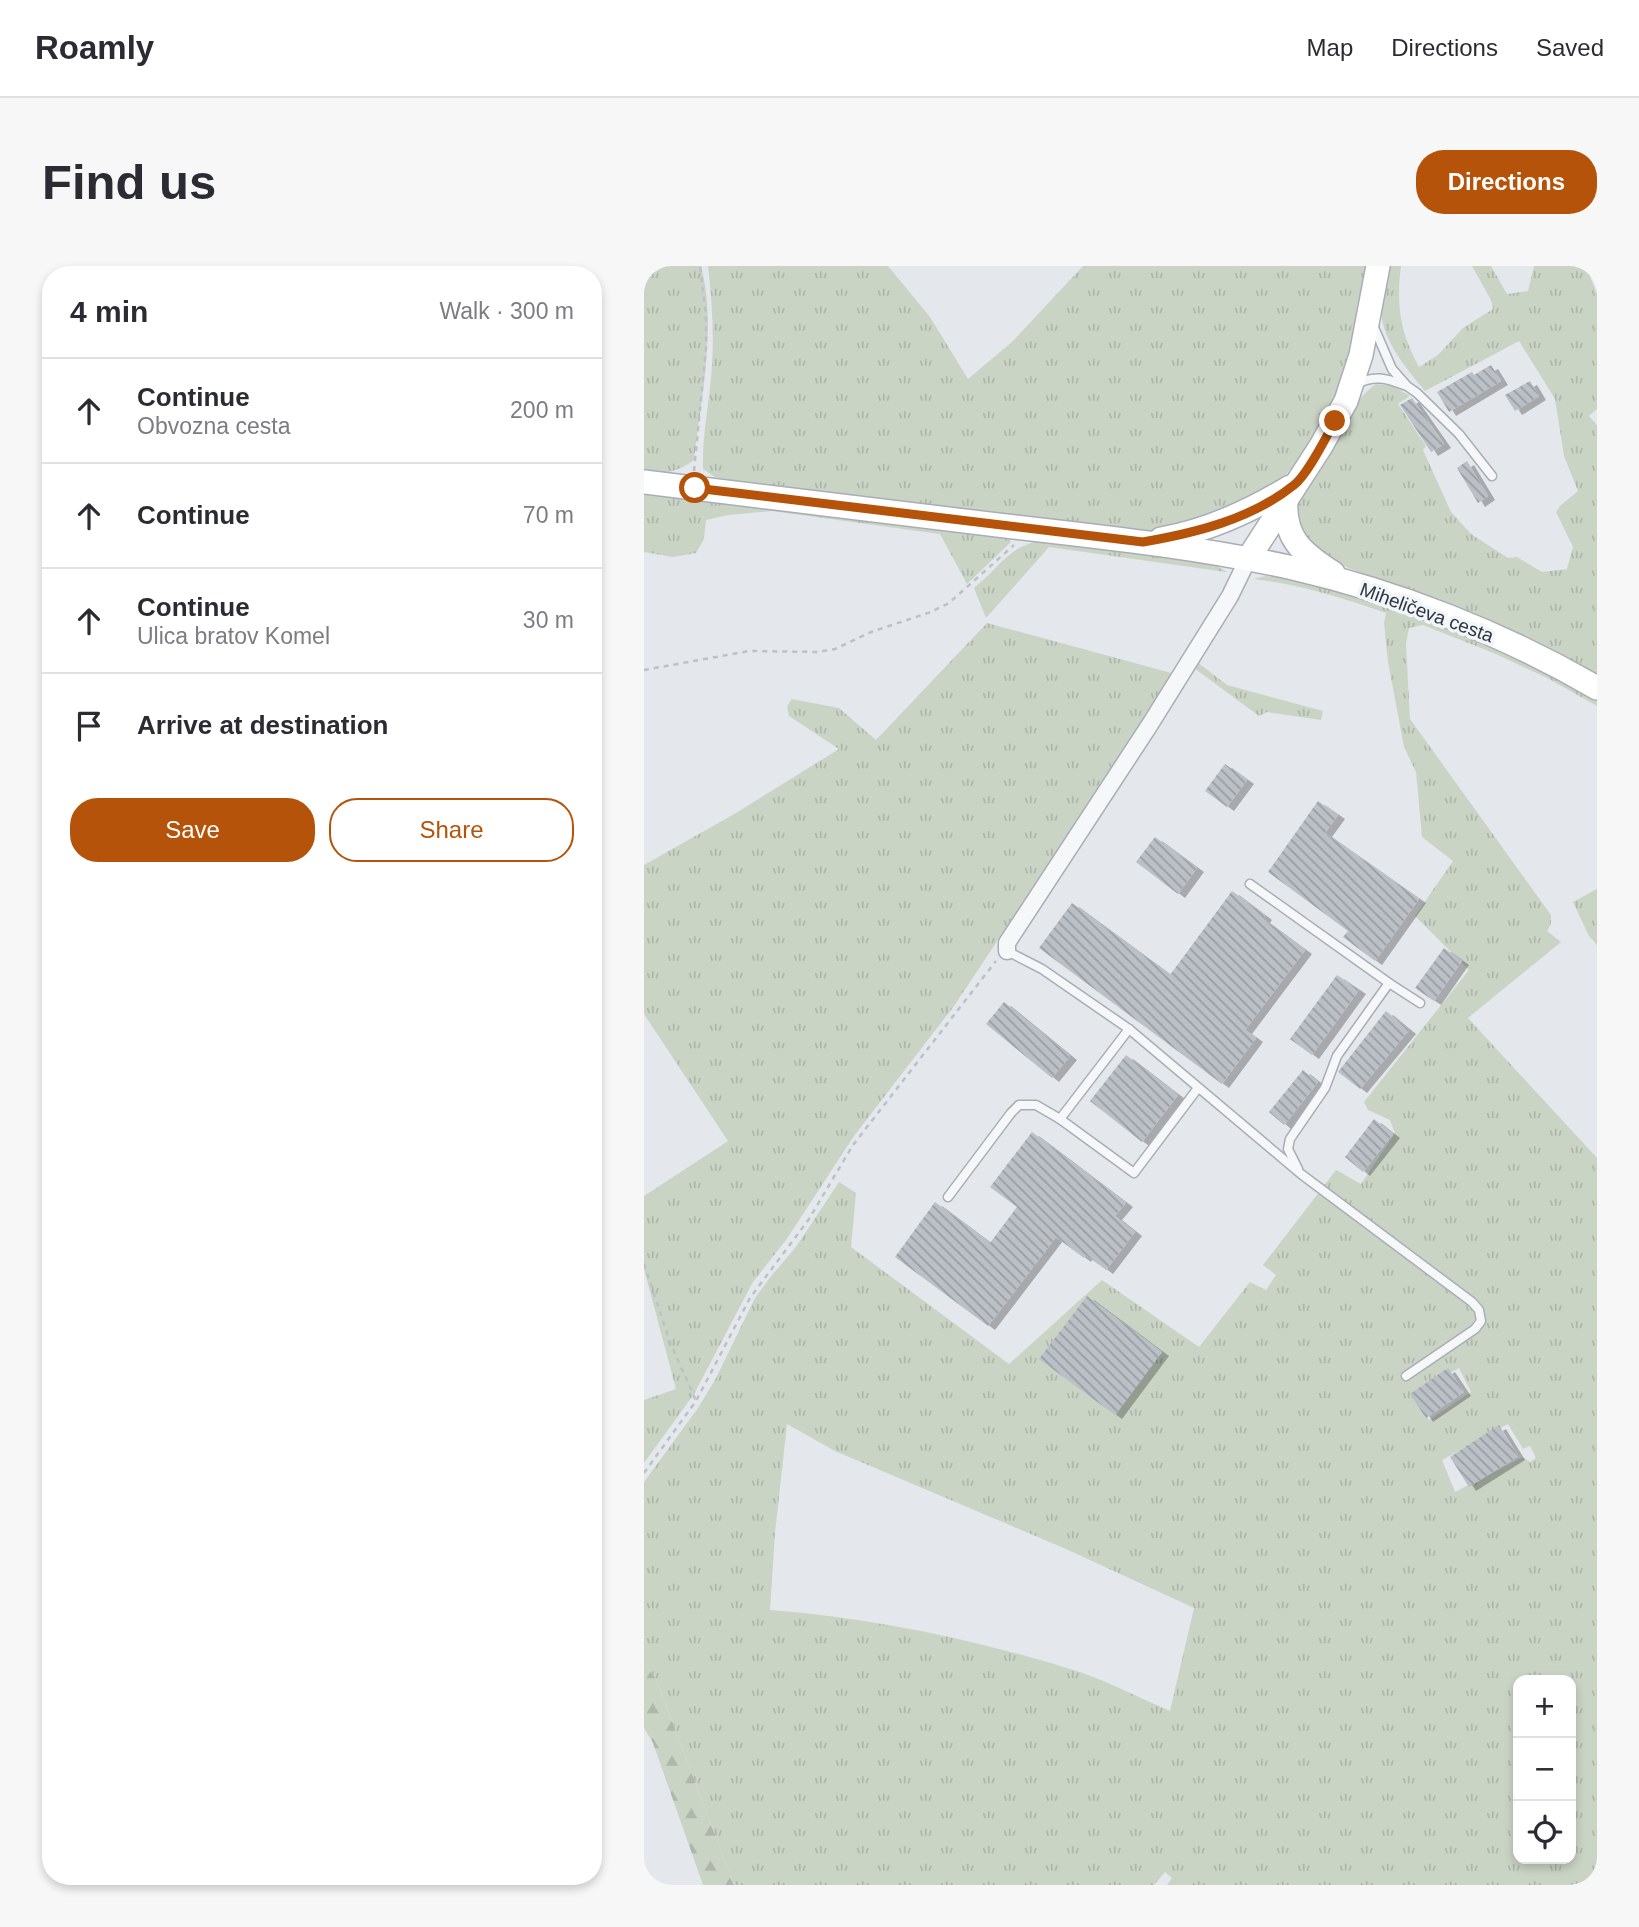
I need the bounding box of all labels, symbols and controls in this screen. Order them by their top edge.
text: Roamly [35,29,154,66]
text: Map [1307,34,1353,61]
text: Directions [1391,34,1498,61]
text: Saved [1536,34,1604,61]
button: Directions [1416,150,1597,214]
text: Find us [42,155,216,209]
text: 4 min [70,295,148,328]
text: Walk · 300 m [439,298,574,324]
text: Continue [137,382,250,412]
icon: ahead [70,392,108,430]
text: 200 m [510,397,574,423]
route end [1319,405,1350,436]
text: Obvozna cesta [137,413,290,439]
route start [679,472,710,503]
icon: ahead [70,497,108,535]
text: Continue [137,500,250,530]
text: 70 m [523,502,574,528]
street label: Miheličeva cesta [1357,579,1497,647]
text: Continue [137,592,250,622]
icon: ahead [70,602,108,640]
text: 30 m [523,607,574,633]
text: Ulica bratov Komel [137,623,330,649]
icon: arrive [70,707,108,745]
text: Arrive at destination [137,710,388,740]
button: Save [70,798,315,862]
button: Share [329,798,574,862]
map controls [1513,1675,1576,1864]
button: + [1513,1675,1576,1738]
button: − [1513,1738,1576,1801]
button: locate [1513,1801,1576,1864]

